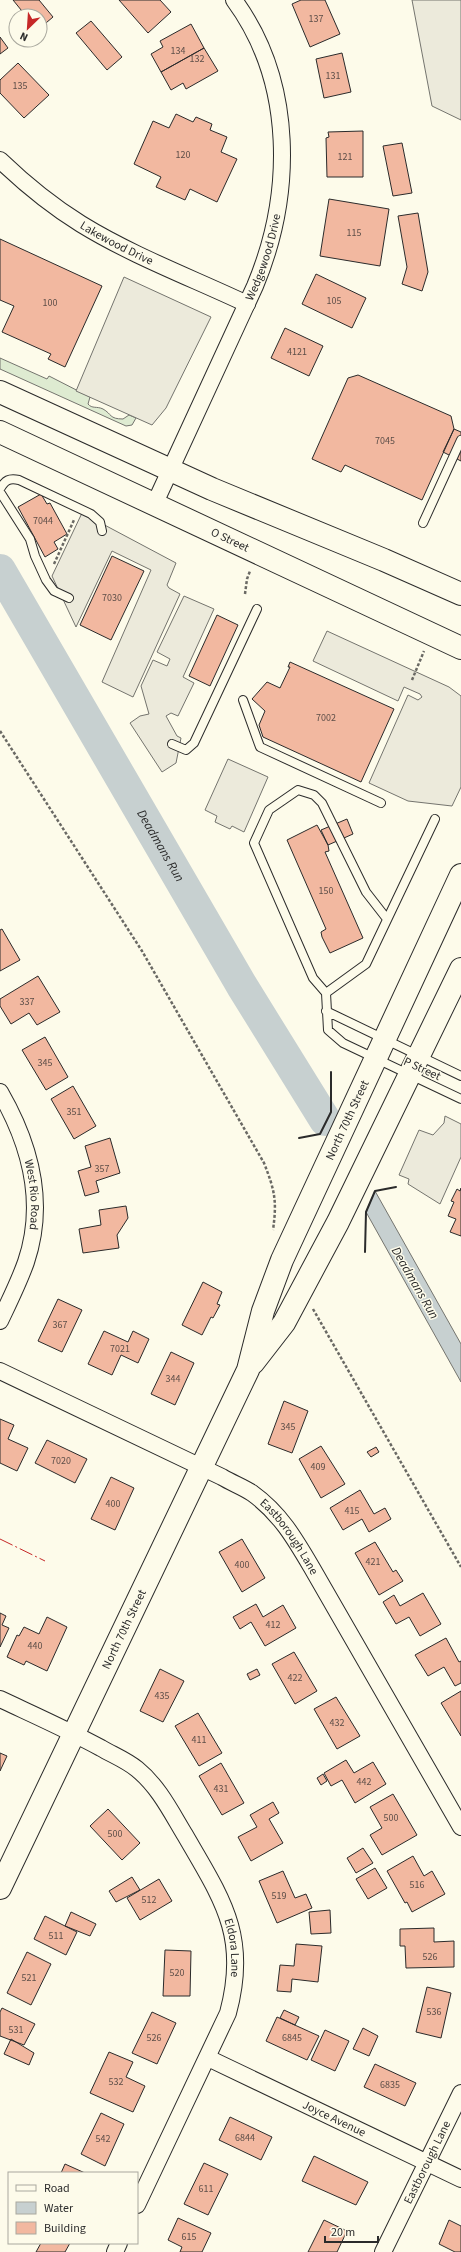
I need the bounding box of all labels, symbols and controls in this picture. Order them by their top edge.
north arrow [8,8,48,48]
house number: 137 [309,12,323,26]
text: N [17,28,30,45]
house number: 134 [171,44,185,58]
house number: 132 [190,52,204,66]
house number: 131 [326,69,340,83]
house number: 135 [13,79,27,93]
house number: 120 [176,148,190,162]
house number: 121 [338,150,352,164]
street label: Wedgewood Drive [241,212,285,303]
street label: Lakewood Drive [77,217,156,269]
house number: 115 [347,226,361,240]
house number: 105 [327,294,341,308]
house number: 100 [43,296,57,310]
house number: 4121 [287,345,307,359]
house number: 7045 [375,434,395,448]
house number: 7044 [33,514,53,528]
street label: O Street [208,523,252,556]
house number: 7030 [102,591,122,605]
house number: 7002 [316,711,336,725]
water label: Deadmans Run [132,806,189,885]
house number: 150 [319,884,333,898]
house number: 337 [20,995,34,1009]
street label: P Street [401,1053,443,1085]
house number: 345 [38,1056,52,1070]
street label: North 70th Street [321,1077,373,1163]
house number: 351 [67,1105,81,1119]
street label: West Rio Road [20,1158,43,1231]
house number: 357 [95,1162,109,1176]
water label: Deadmans Run [387,1244,443,1323]
house number: 367 [53,1318,67,1332]
house number: 7021 [110,1342,130,1356]
house number: 344 [166,1372,180,1386]
house number: 345 [281,1420,295,1434]
house number: 7020 [51,1454,71,1468]
house number: 409 [311,1460,325,1474]
street label: Eastborough Lane [256,1494,323,1578]
house number: 400 [106,1497,120,1511]
house number: 415 [345,1504,359,1518]
house number: 421 [366,1555,380,1569]
house number: 400 [235,1558,249,1572]
street label: North 70th Street [98,1586,150,1672]
house number: 412 [266,1618,280,1632]
house number: 440 [28,1639,42,1653]
house number: 422 [288,1671,302,1685]
house number: 435 [155,1689,169,1703]
house number: 432 [330,1716,344,1730]
house number: 411 [192,1733,206,1747]
house number: 442 [357,1775,371,1789]
house number: 431 [214,1782,228,1796]
house number: 500 [384,1811,398,1825]
house number: 500 [108,1827,122,1841]
house number: 516 [410,1878,424,1892]
house number: 519 [272,1889,286,1903]
house number: 512 [142,1893,156,1907]
street label: Eldora Lane [220,1916,244,1978]
house number: 511 [49,1929,63,1943]
house number: 526 [423,1950,437,1964]
house number: 520 [170,1966,184,1980]
house number: 521 [22,1971,36,1985]
house number: 536 [427,2005,441,2019]
house number: 531 [9,2023,23,2037]
house number: 526 [147,2031,161,2045]
house number: 6845 [282,2031,302,2045]
house number: 532 [109,2075,123,2089]
house number: 6835 [380,2078,400,2092]
street label: Joyce Avenue [300,2096,369,2141]
street label: Eastborough Lane [399,2118,455,2207]
house number: 6844 [235,2131,255,2145]
house number: 542 [96,2132,110,2146]
legend [8,2172,138,2244]
text: Road [44,2180,70,2197]
house number: 611 [199,2182,213,2196]
text: Water [44,2200,74,2217]
scale bar [325,2218,378,2244]
text: Building [44,2220,86,2237]
text: 20 m [331,2224,355,2241]
house number: 615 [182,2230,196,2244]

